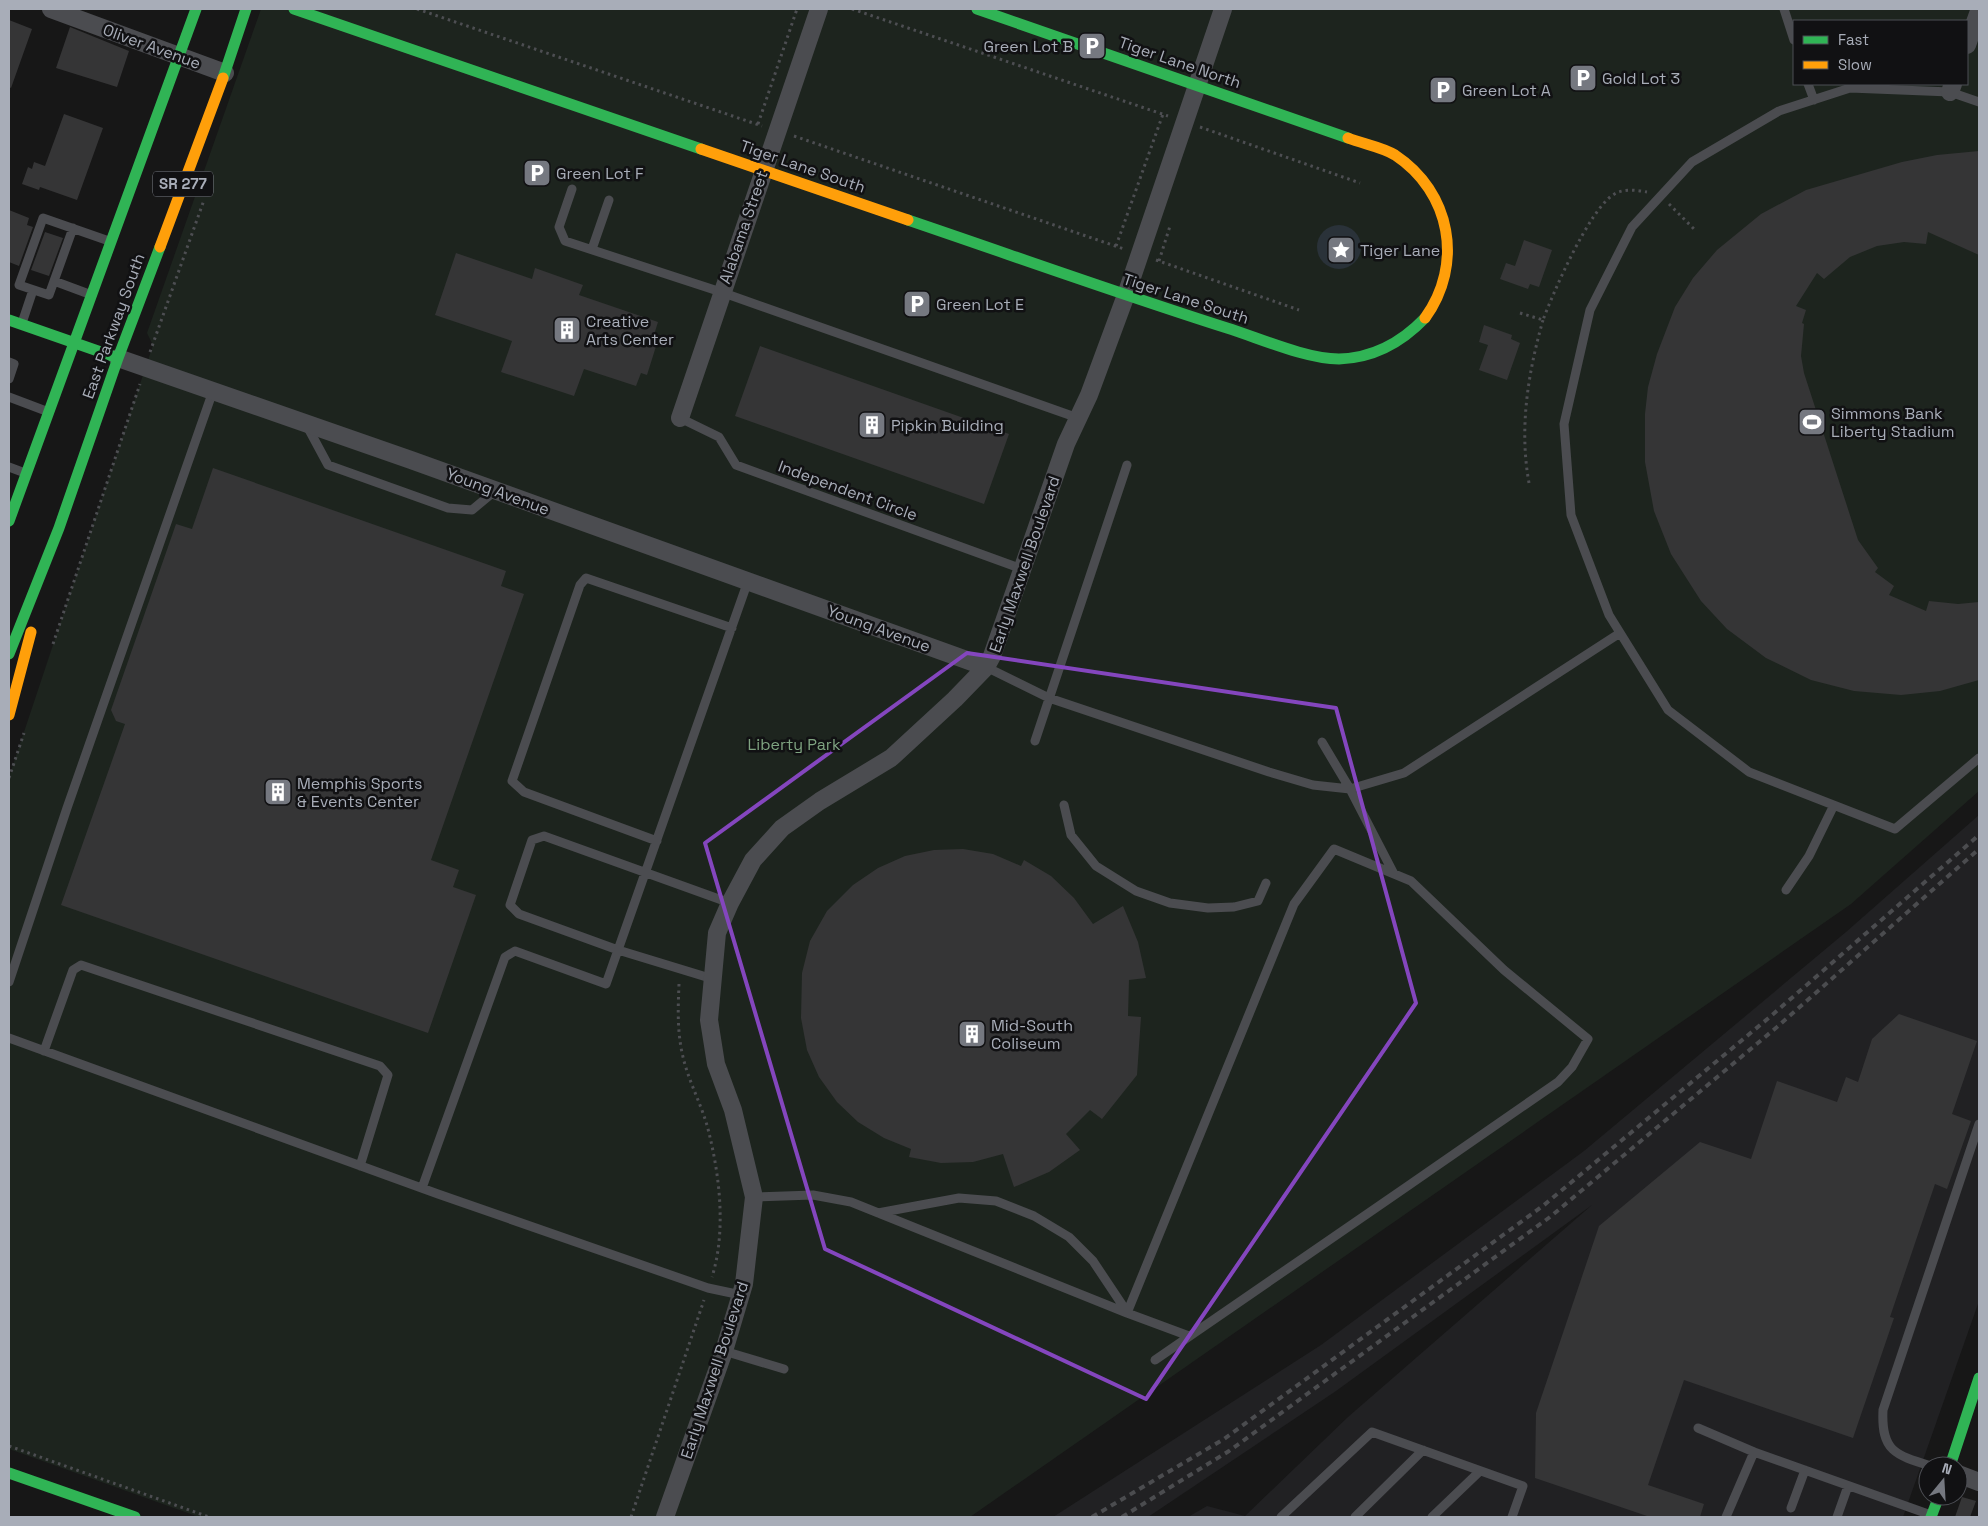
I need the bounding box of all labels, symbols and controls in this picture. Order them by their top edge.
street label: Oliver Avenue [100,19,204,74]
legend [1793,20,1968,85]
text: Fast [1838,30,1869,49]
parking icon: Green Lot B [1077,31,1107,61]
street label: Tiger Lane North [1116,32,1244,93]
place label: Green Lot B [984,36,1073,57]
text: Slow [1838,55,1872,74]
parking icon: Gold Lot 3 [1568,63,1598,93]
place label: Gold Lot 3 [1602,68,1680,89]
parking icon: Green Lot A [1428,75,1458,105]
place label: Green Lot A [1462,80,1551,101]
street label: Tiger Lane South [737,135,868,198]
parking icon: Green Lot F [522,158,552,188]
place label: Green Lot F [556,163,644,184]
street label: Alabama Street [714,168,773,287]
road number: SR 277 [153,172,213,196]
place icon: Tiger Lane [1326,235,1356,265]
place label: Tiger Lane [1360,240,1440,261]
street label: East Parkway South [77,251,150,402]
street label: Tiger Lane South [1120,268,1251,329]
parking icon: Green Lot E [902,289,932,319]
place label: Green Lot E [936,294,1024,315]
place label: Creative Arts Center [586,311,674,350]
building icon: Creative Arts Center [552,315,582,345]
place label: Simmons Bank Liberty Stadium [1831,403,1955,442]
sports icon: Simmons Bank Liberty Stadium [1797,407,1827,437]
building icon: Pipkin Building [857,410,887,440]
place label: Pipkin Building [891,415,1004,436]
street label: Independent Circle [775,455,920,525]
street label: Young Avenue [443,463,552,520]
street label: Early Maxwell Boulevard [984,473,1065,655]
street label: Young Avenue [824,600,933,657]
park label: Liberty Park [747,734,841,755]
place label: Memphis Sports & Events Center [297,773,422,812]
building icon: Memphis Sports & Events Center [263,777,293,807]
place label: Mid-South Coliseum [991,1015,1073,1054]
building icon: Mid-South Coliseum [957,1019,987,1049]
street label: Early Maxwell Boulevard [676,1279,753,1462]
north arrow [1918,1456,1968,1506]
text: N [1940,1459,1954,1479]

